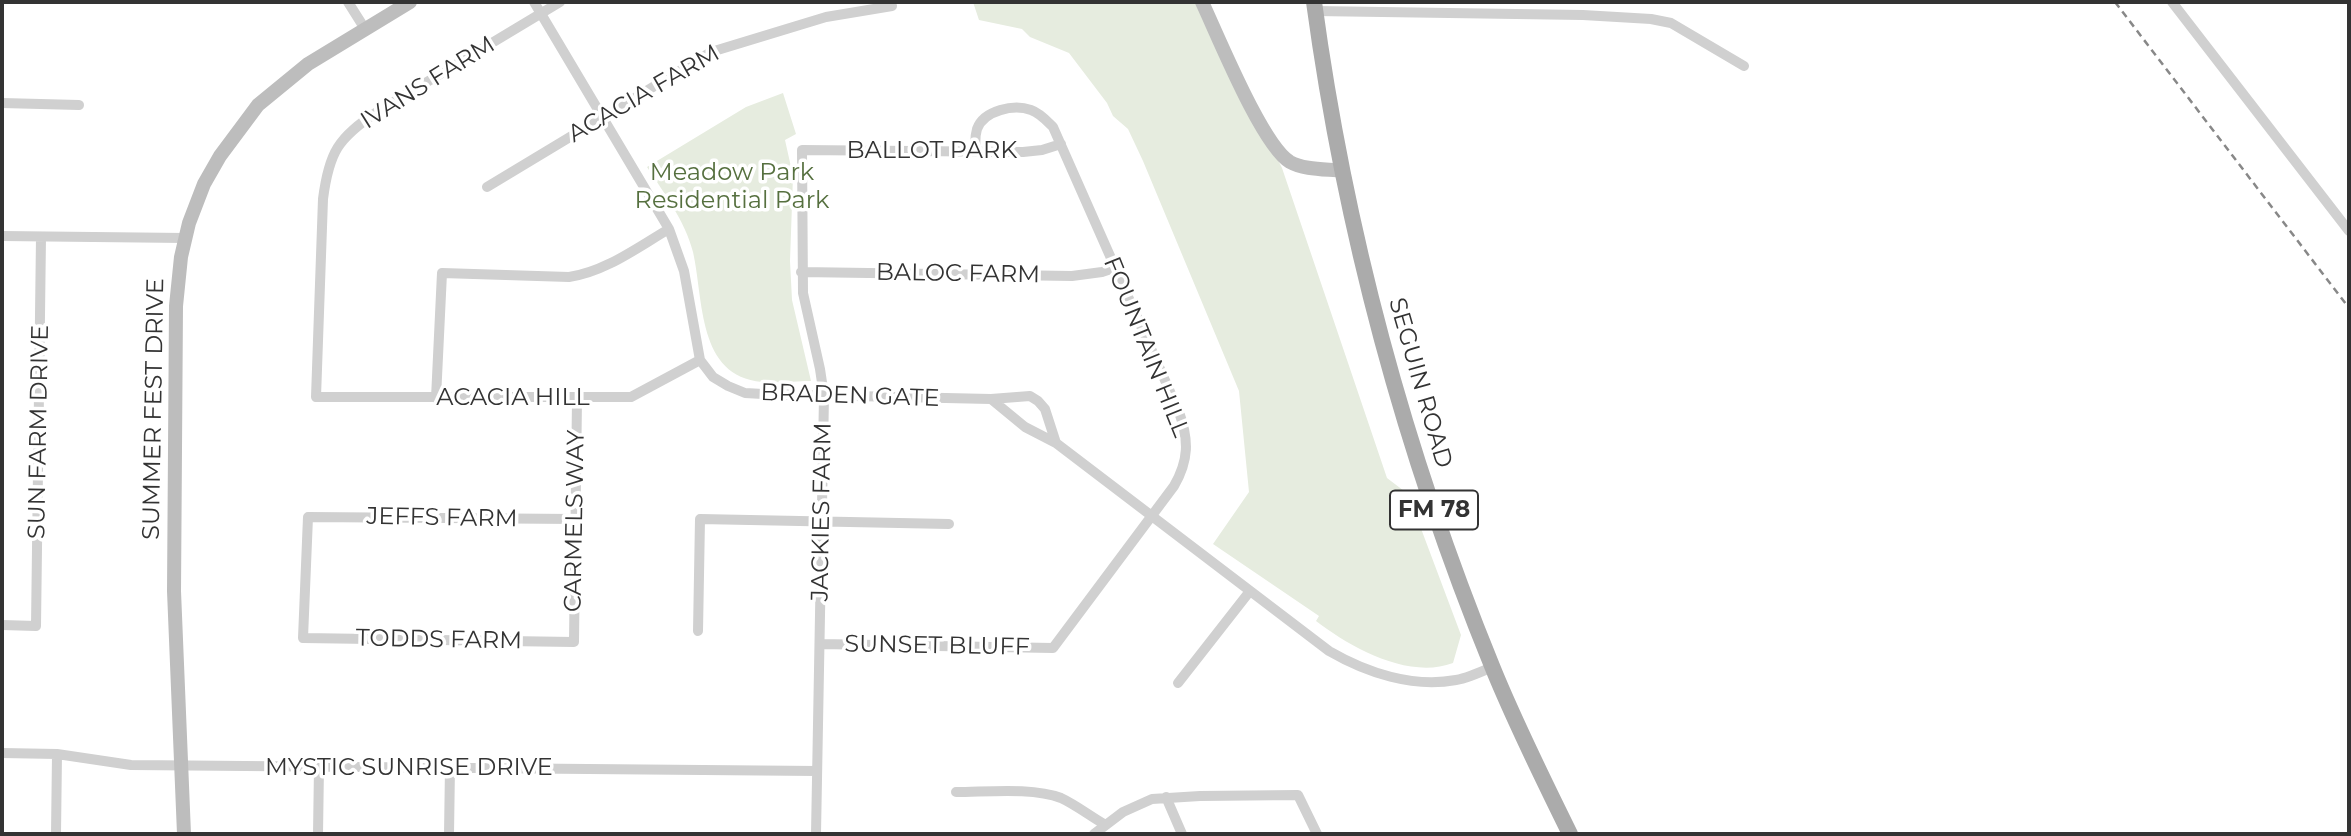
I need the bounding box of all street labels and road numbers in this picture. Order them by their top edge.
street label: IVANS FARM [356,30,500,136]
street label: ACACIA FARM [563,39,725,149]
street label: BALLOT PARK [847,137,1017,165]
street label: FOUNTAIN HILL [1097,253,1195,441]
street label: BALOC FARM [876,258,1040,290]
street label: SUMMER FEST DRIVE [137,278,171,540]
street label: SEGUIN ROAD [1382,295,1458,471]
street label: SUN FARM DRIVE [23,325,55,539]
street label: BRADEN GATE [760,378,940,414]
street label: ACACIA HILL [436,384,590,412]
street label: JACKIES FARM [806,422,838,602]
street label: CARMELS WAY [559,430,591,612]
road number: FM 78 [1390,490,1478,530]
street label: JEFFS FARM [366,502,518,534]
street label: TODDS FARM [356,624,522,656]
street label: SUNSET BLUFF [844,630,1030,662]
street label: MYSTIC SUNRISE DRIVE [265,754,553,782]

